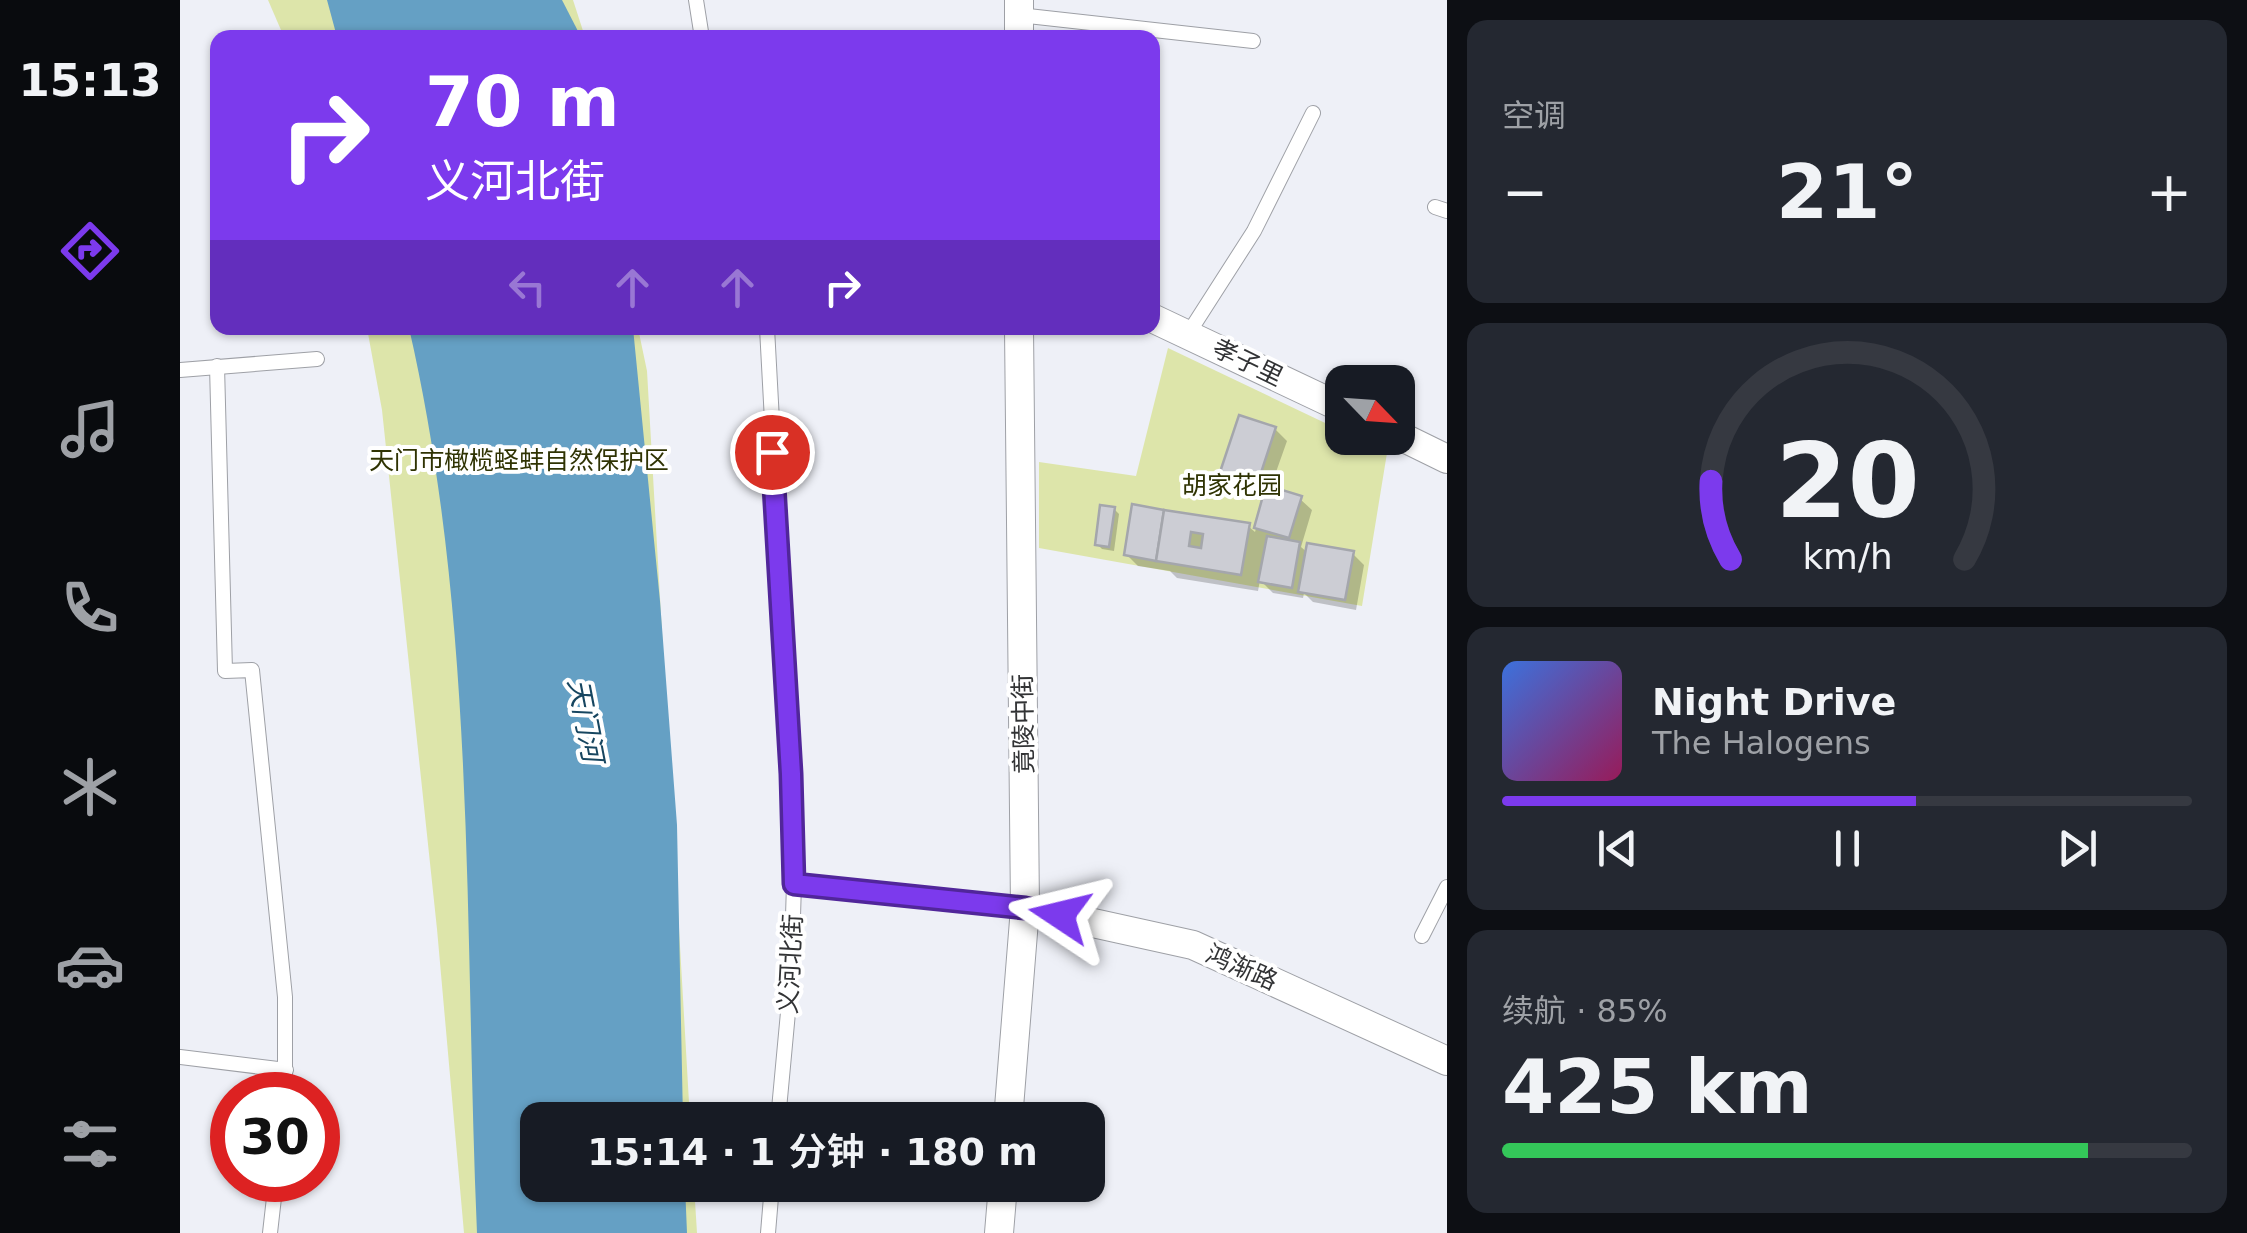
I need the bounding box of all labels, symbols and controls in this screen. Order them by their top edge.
text: 15:13 [18,54,162,107]
text: 70 m [425,61,620,143]
icon: right [260,70,390,200]
text: 空调 [1502,97,1566,135]
text: 21° [1776,148,1918,236]
text: 义河北街 [425,155,605,208]
text: − [1502,160,1548,224]
text: + [2146,160,2192,224]
icon: directions [55,216,125,286]
icon: left [500,260,555,315]
icon: ahead [605,260,660,315]
icon: ahead [710,260,765,315]
icon: right [815,260,870,315]
street label: 孝子里 [1208,333,1288,392]
north arrow [1325,365,1415,455]
map controls [1325,365,1415,455]
icon: music [55,394,125,464]
pin [730,410,815,495]
text: 20 [1775,420,1919,542]
icon: arrive [745,425,800,480]
park label: 天门市橄榄蛏蚌自然保护区 [369,446,669,475]
park label: 胡家花园 [1182,471,1282,500]
text: km/h [1802,536,1892,577]
icon: phone [55,573,125,643]
street label: 竟陵中街 [1008,674,1039,774]
water label: 天门河 [561,676,611,769]
text: Night Drive [1652,680,1896,724]
text: The Halogens [1652,724,1871,762]
icon: climate [55,752,125,822]
icon: previous [1590,821,1645,876]
icon: pause [1820,821,1875,876]
icon: next [2050,821,2105,876]
position arrow [1008,863,1112,967]
street label: 义河北街 [773,913,808,1015]
icon: car [55,930,125,1000]
street label: 鸿渐路 [1202,939,1282,996]
text: 续航 · 85% [1502,992,1668,1030]
text: 425 km [1502,1043,1813,1131]
speed limit sign: 30 [210,1072,340,1202]
icon: filters [55,1109,125,1179]
text: 15:14 · 1 分钟 · 180 m [587,1130,1038,1174]

